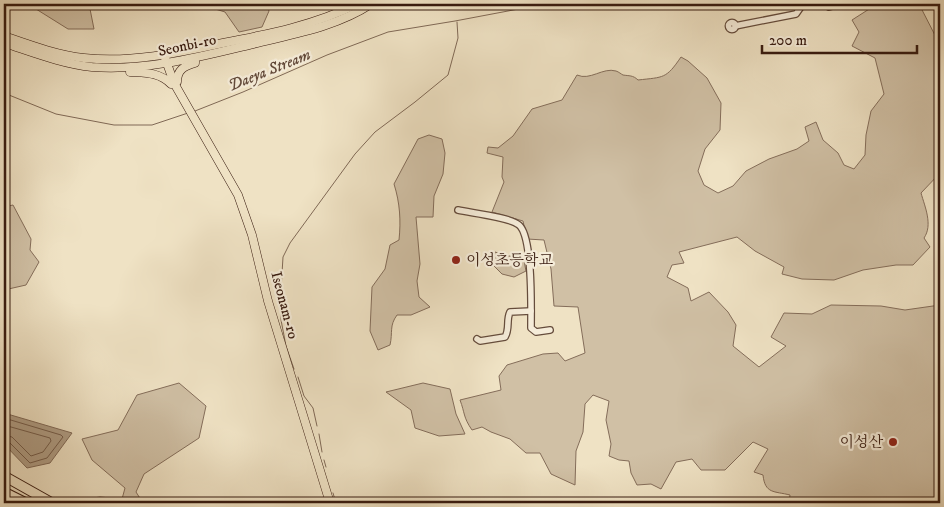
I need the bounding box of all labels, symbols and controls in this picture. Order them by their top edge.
scale bar [762,22,916,54]
street label: Seonbi-ro [156,30,218,61]
text: 200 m [769,31,807,50]
water label: Daeya Stream [225,44,314,96]
place label: 이성초등학교 [466,251,553,270]
marker: 이성초등학교 [450,254,462,266]
street label: Iseonam-ro [266,269,303,341]
place label: 이성산 [840,433,883,452]
marker: 이성산 [887,436,899,448]

